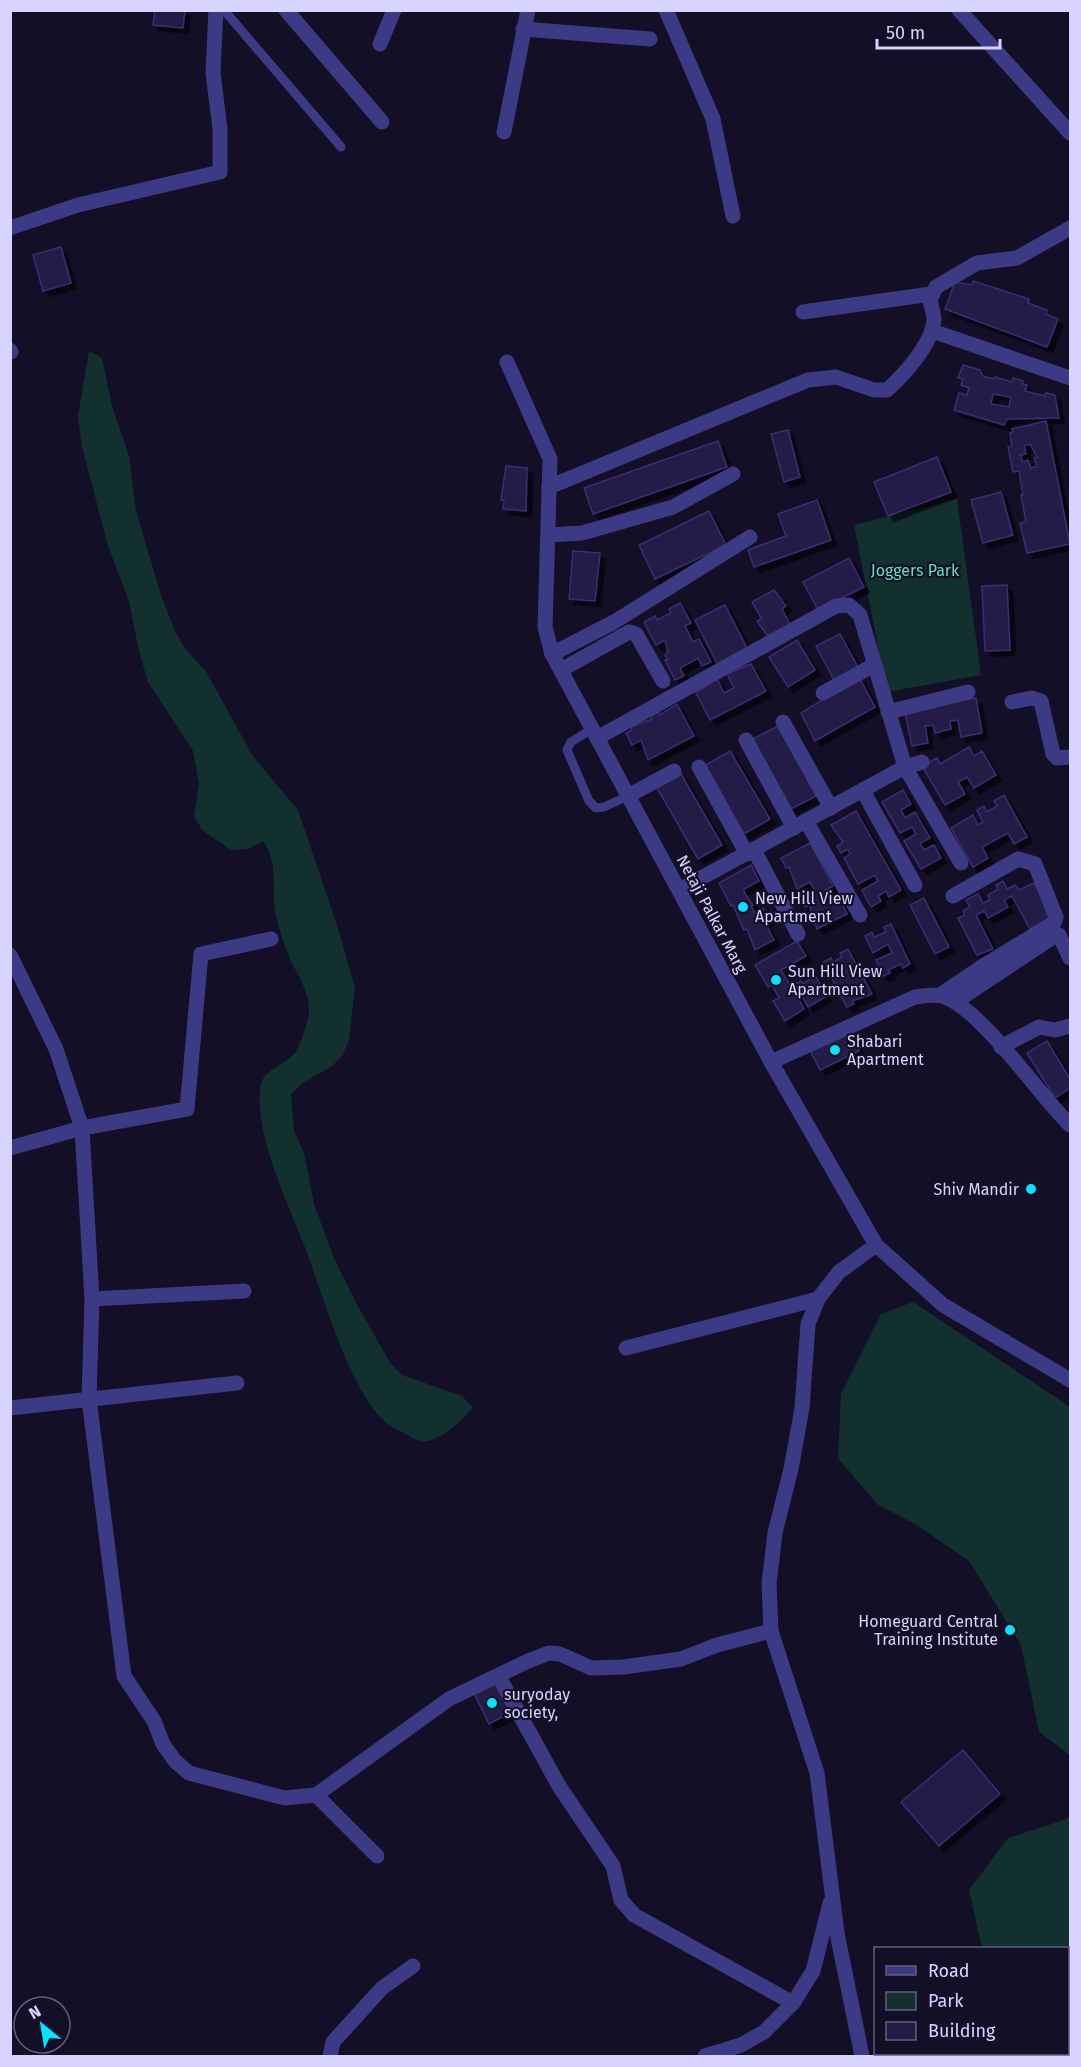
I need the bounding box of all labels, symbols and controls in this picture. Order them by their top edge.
scale bar [877,12,1000,50]
text: 50 m [886,22,925,44]
park label: Joggers Park [871,561,960,580]
street label: Netaji Palkar Marg [673,852,752,977]
place label: New Hill View Apartment [755,889,853,926]
marker: New Hill View Apartment [736,900,750,914]
place label: Sun Hill View Apartment [788,962,883,999]
marker: Sun Hill View Apartment [769,973,783,987]
place label: Shabari Apartment [847,1032,924,1069]
marker: Shabari Apartment [828,1043,842,1057]
place label: Shiv Mandir [933,1180,1020,1199]
marker: Shiv Mandir [1024,1182,1038,1196]
place label: Homeguard Central Training Institute [858,1612,998,1649]
marker: Homeguard Central Training Institute [1003,1623,1017,1637]
place label: suryoday society, [504,1685,570,1722]
marker: suryoday society, [485,1696,499,1710]
legend [874,1947,1069,2055]
text: Road [928,1960,970,1982]
text: Park [928,1990,964,2012]
north arrow [12,1995,72,2055]
text: N [25,2002,44,2023]
text: Building [928,2020,996,2042]

